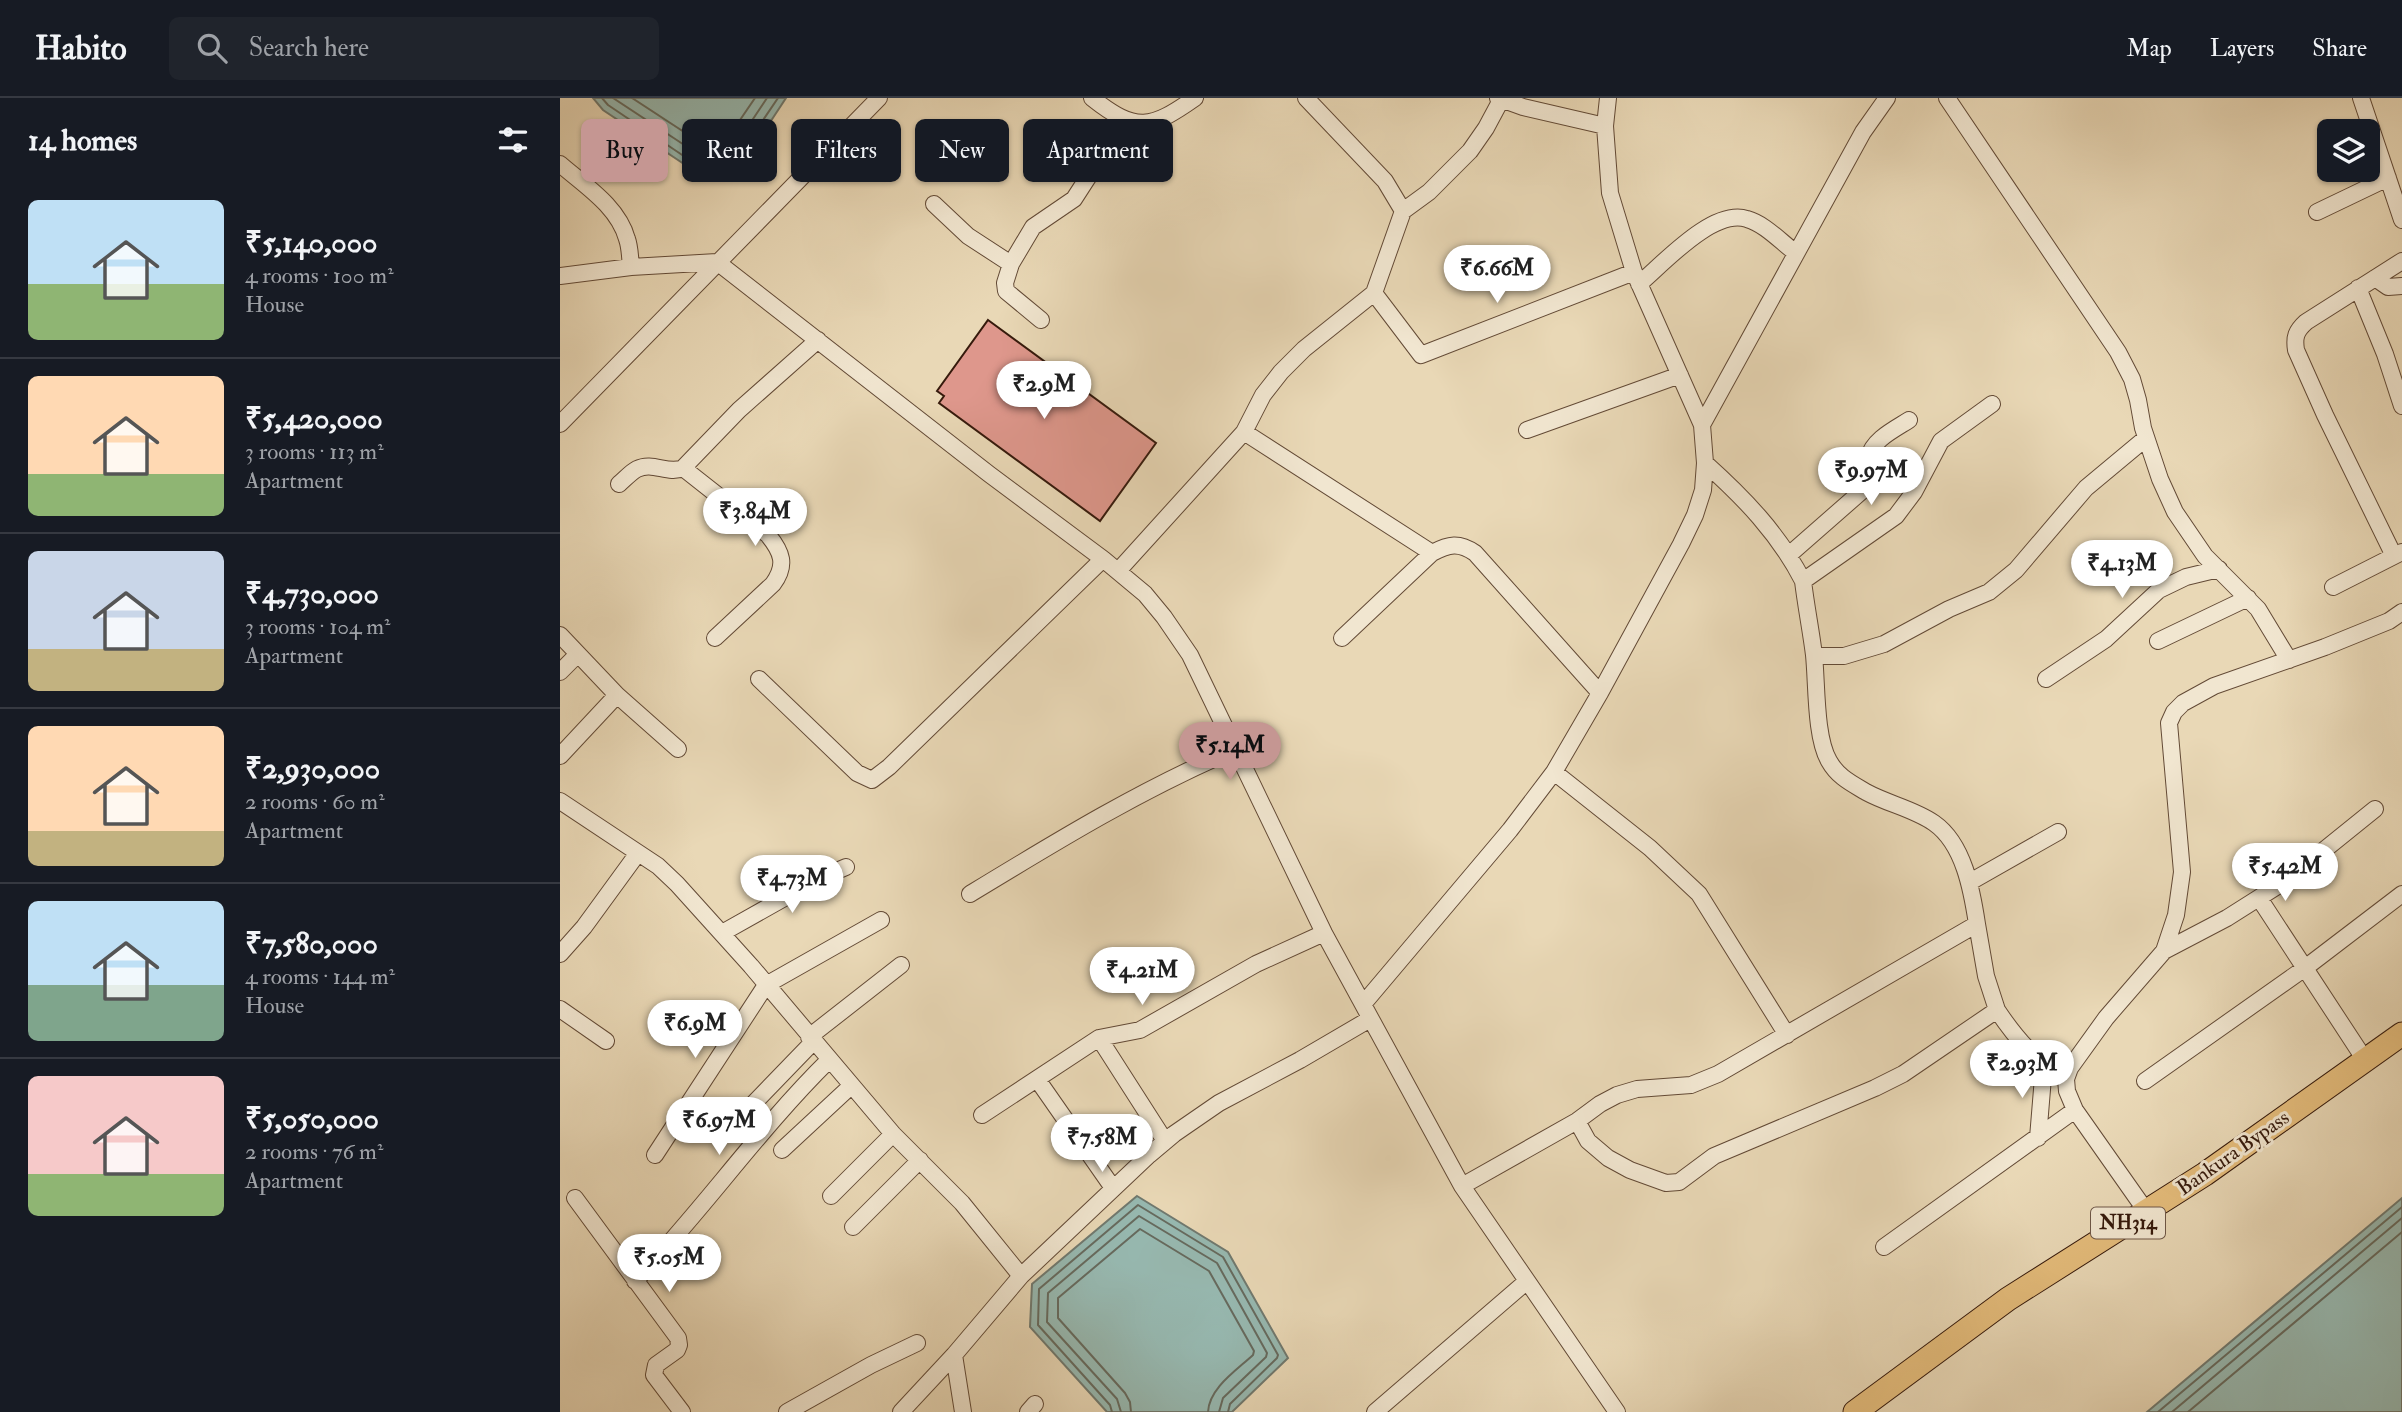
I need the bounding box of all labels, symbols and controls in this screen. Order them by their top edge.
search box [169,17,659,80]
text: Habito [35,28,127,69]
icon: search [193,29,231,67]
text: Search here [249,32,369,64]
text: Map [2127,33,2172,64]
text: Layers [2210,33,2274,64]
text: Share [2312,33,2367,64]
chip: Buy [581,119,668,182]
chip: Rent [682,119,777,182]
chip: Filters [791,119,901,182]
chip: New [915,119,1009,182]
chip: Apartment [1023,119,1173,182]
map controls [2317,119,2380,182]
button: layers [2317,119,2380,182]
icon: filters [494,121,532,159]
text: 14 homes [28,122,137,159]
text: ₹5,140,000 [245,224,378,261]
icon: home [84,228,168,312]
pin: ₹6.66M [1440,246,1554,305]
text: ₹6.66M [1460,253,1534,282]
text: 4 rooms · 100 m² [245,261,394,290]
text: House [245,290,304,319]
pin: ₹2.9M [995,362,1093,421]
text: ₹2.9M [1012,369,1076,398]
text: ₹5,420,000 [245,400,383,437]
icon: home [84,404,168,488]
text: 3 rooms · 113 m² [245,437,384,466]
pin: ₹9.97M [1814,448,1928,507]
text: ₹9.97M [1834,455,1908,484]
text: Apartment [245,466,343,495]
pin: ₹3.84M [698,489,812,548]
text: ₹3.84M [719,496,791,525]
pin: ₹4.13M [2065,540,2179,600]
text: ₹4.13M [2087,548,2157,577]
text: ₹4,730,000 [245,575,379,612]
icon: home [84,579,168,663]
text: 3 rooms · 104 m² [245,612,391,641]
text: Apartment [245,641,343,670]
pin: ₹5.14M [1173,722,1287,782]
text: ₹5.14M [1195,730,1265,759]
text: ₹2,930,000 [245,750,380,787]
icon: home [84,754,168,838]
text: 2 rooms · 60 m² [245,787,385,816]
text: Apartment [245,816,343,845]
pin: ₹5.42M [2228,844,2342,903]
text: ₹5.42M [2248,851,2322,880]
pin: ₹4.73M [735,856,849,915]
text: ₹4.73M [756,863,828,892]
text: ₹7,580,000 [245,925,378,962]
icon: home [84,929,168,1013]
pin: ₹4.21M [1085,948,1199,1007]
text: ₹4.21M [1106,955,1178,984]
text: 4 rooms · 144 m² [245,962,395,991]
text: House [245,991,304,1020]
pin: ₹6.9M [646,1000,744,1060]
text: ₹6.9M [663,1008,727,1037]
pin: ₹2.93M [1965,1040,2079,1100]
text: ₹2.93M [1986,1048,2058,1077]
pin: ₹6.97M [662,1098,776,1157]
text: ₹5,050,000 [245,1100,379,1137]
icon: home [84,1104,168,1188]
street label: Bankura Bypass [2171,1104,2295,1202]
text: ₹6.97M [682,1105,756,1134]
pin: ₹7.58M [1045,1114,1159,1174]
text: ₹7.58M [1067,1122,1137,1151]
text: 2 rooms · 76 m² [245,1137,383,1166]
text: Apartment [245,1166,343,1195]
road number: NH314 [2091,1208,2165,1238]
pin: ₹5.05M [612,1234,726,1294]
text: ₹5.05M [633,1242,705,1271]

